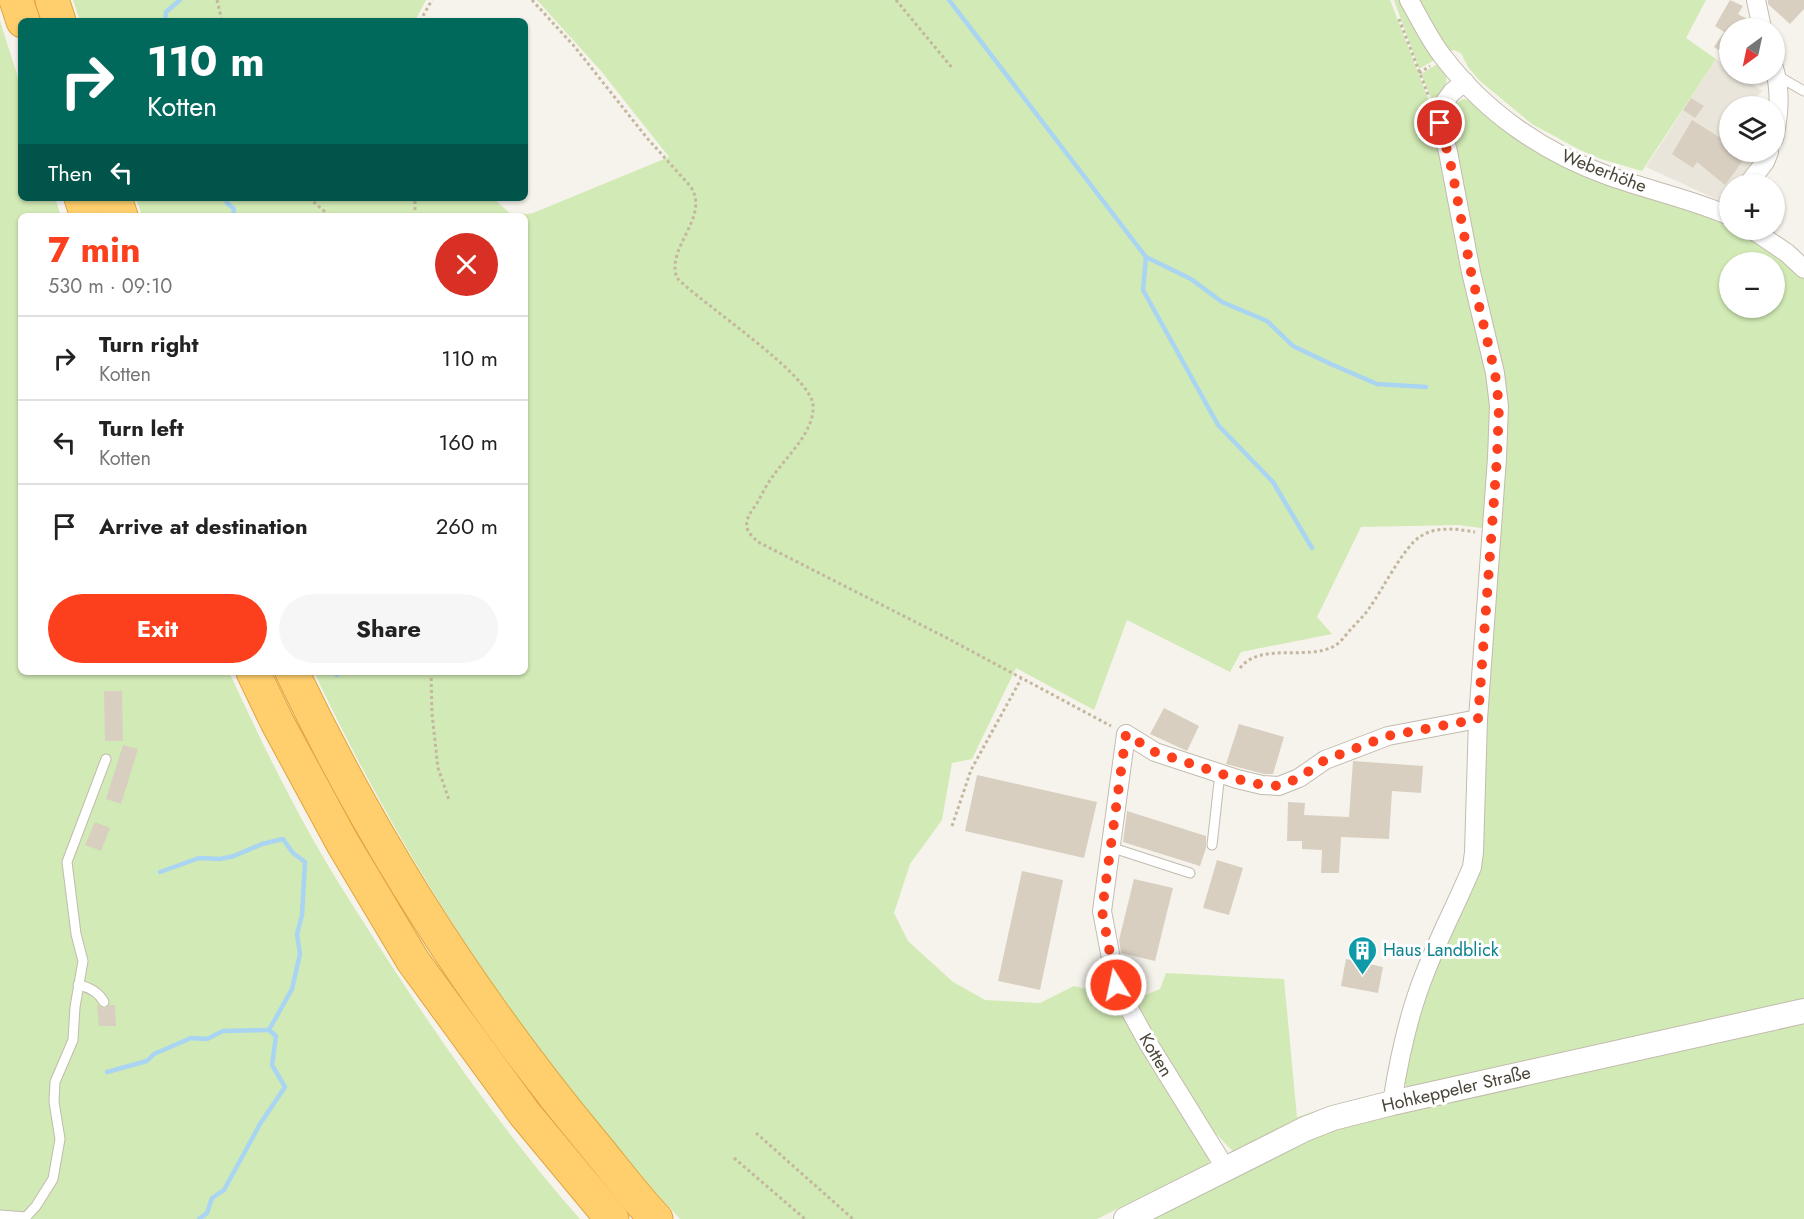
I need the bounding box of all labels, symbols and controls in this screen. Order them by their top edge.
north arrow [1719,18,1785,84]
map controls [1719,18,1785,318]
text: 110 m [147,31,265,92]
icon: right [48,42,126,120]
text: Kotten [147,87,217,126]
button: layers [1719,96,1785,162]
pin [1414,97,1465,148]
icon: arrive [1423,106,1456,139]
street label: Weberhöhe [1558,143,1650,199]
icon: left [105,156,138,189]
text: Then [48,157,93,189]
button: + [1719,174,1785,240]
text: 7 min [48,223,141,275]
button: close [435,233,498,296]
button: − [1719,252,1785,318]
text: 530 m · 09:10 [48,272,172,301]
text: Turn right [99,328,199,360]
icon: right [48,342,81,375]
text: 110 m [441,342,498,374]
text: Kotten [99,360,151,389]
text: Turn left [99,412,184,444]
icon: left [48,426,81,459]
text: 160 m [438,426,498,458]
text: Kotten [99,444,151,473]
icon: arrive [48,510,81,543]
text: Arrive at destination [99,510,308,542]
text: 260 m [436,510,498,542]
button: Exit [48,594,267,663]
button: Share [279,594,498,663]
building icon: Haus Landblick [1346,934,1378,976]
place label: Haus Landblick [1383,937,1499,963]
position arrow [1084,953,1148,1017]
street label: Kotten [1133,1028,1179,1082]
street label: Hohkeppeler Straße [1379,1059,1533,1119]

